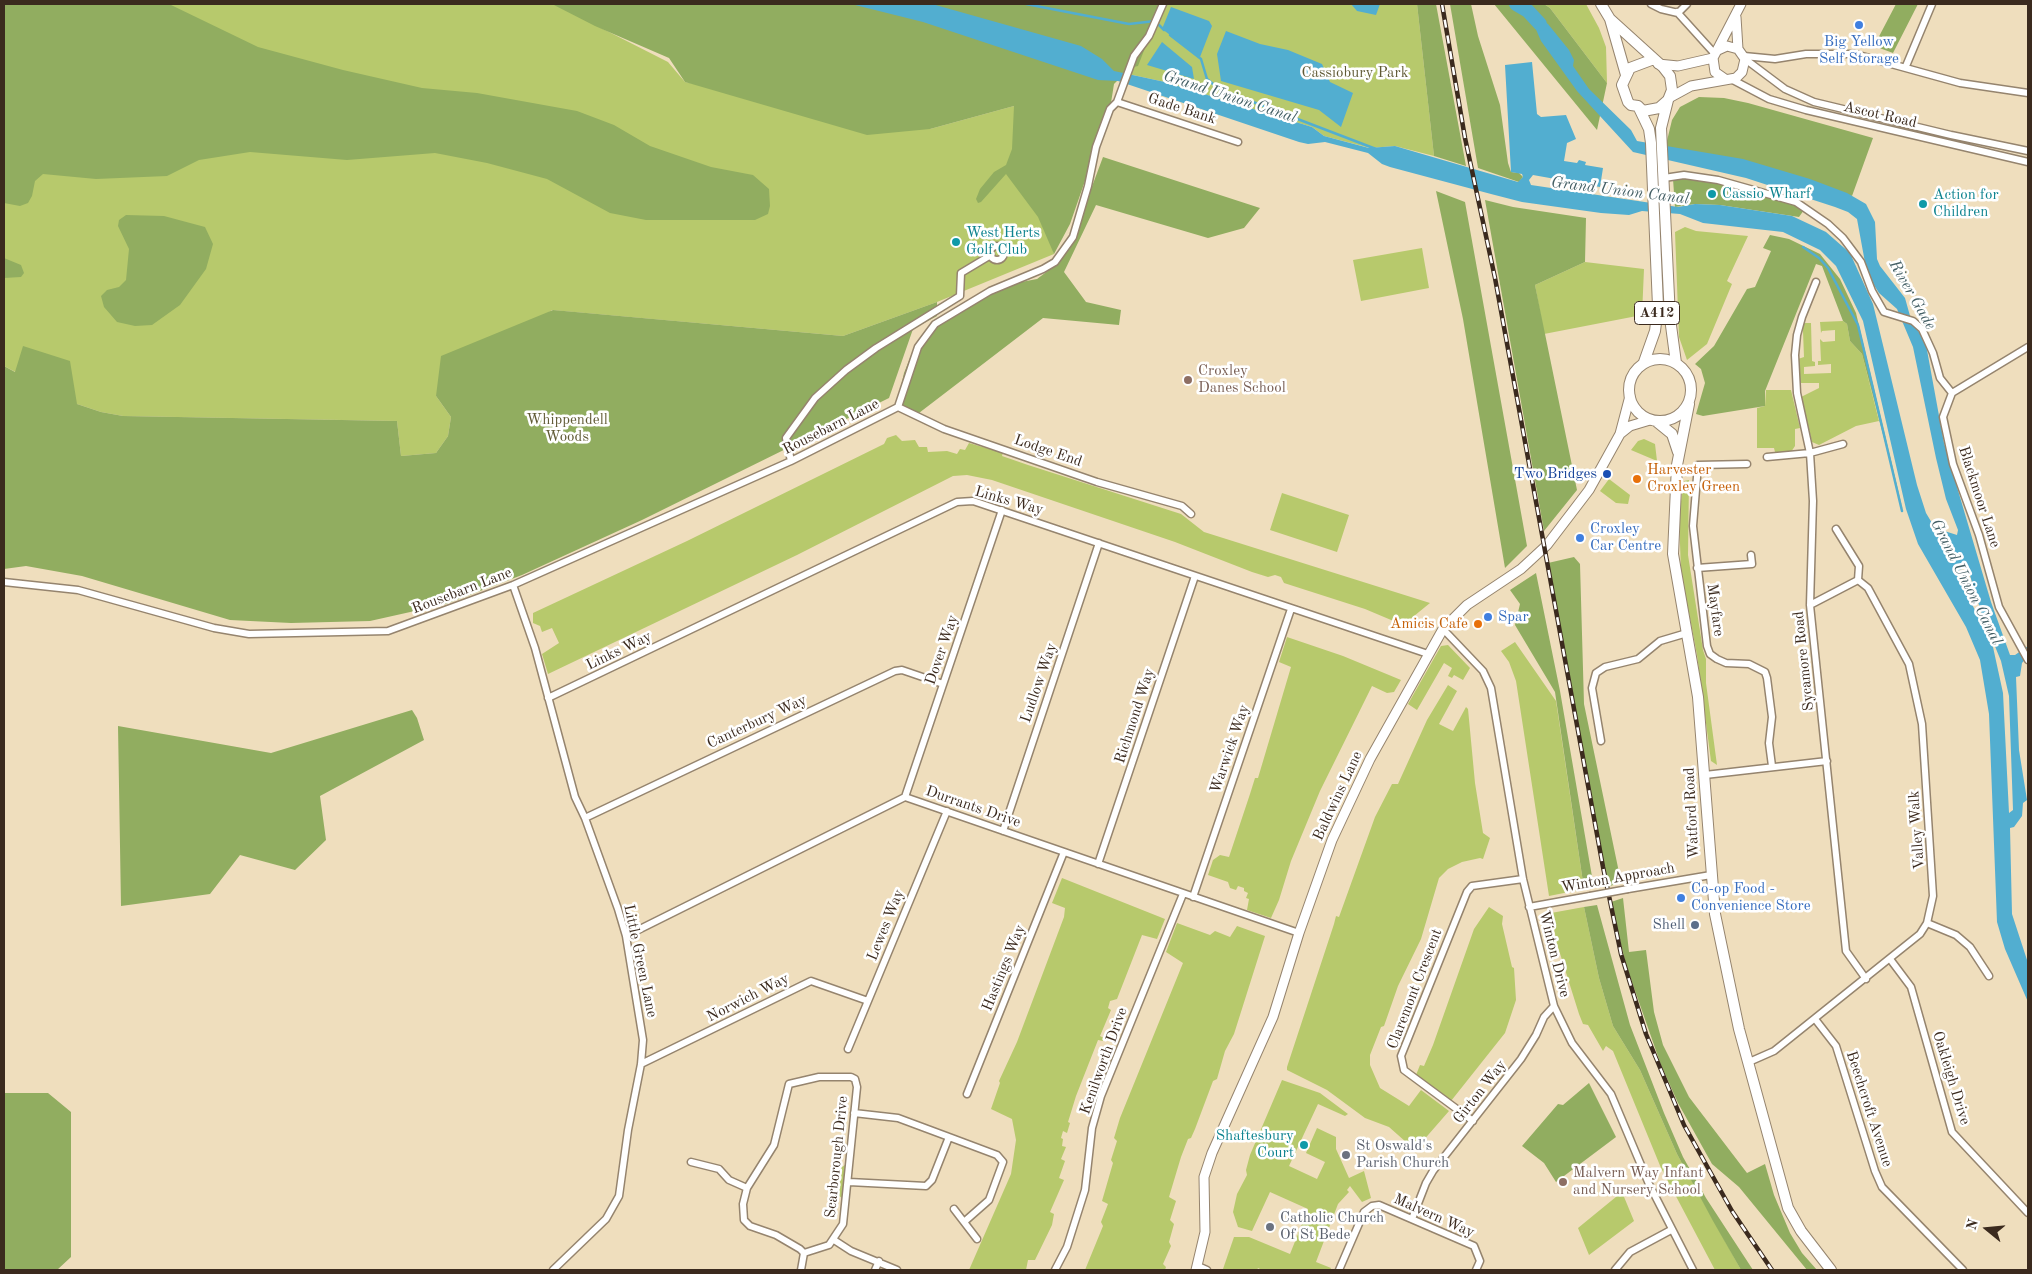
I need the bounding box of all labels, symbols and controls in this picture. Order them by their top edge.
marker: Big Yellow Self Storage [1853,19,1865,31]
place label: Big Yellow Self Storage [1819,33,1899,68]
park label: Cassiobury Park [1302,64,1408,82]
water label: Grand Union Canal [1161,66,1299,128]
street label: Gade Bank [1146,90,1218,128]
street label: Ascot Road [1842,98,1918,132]
water label: Grand Union Canal [1550,173,1690,209]
place label: Cassio Wharf [1722,185,1811,203]
place label: Action for Children [1933,186,1999,221]
marker: Cassio Wharf [1706,188,1718,200]
marker: Action for Children [1917,198,1929,210]
place label: West Herts Golf Club [966,224,1040,259]
marker: West Herts Golf Club [950,236,962,248]
water label: River Gade [1884,257,1940,333]
road number: A412 [1634,302,1680,324]
place label: Croxley Danes School [1198,362,1286,397]
marker: Croxley Danes School [1182,374,1194,386]
street label: Rousebarn Lane [780,395,882,459]
park label: Whippendell Woods [526,411,608,446]
street label: Lodge End [1012,431,1084,471]
street label: Blackmoor Lane [1954,444,2004,550]
place label: Harvester Croxley Green [1647,461,1740,496]
place label: Two Bridges [1514,465,1597,483]
marker: Two Bridges [1601,468,1613,480]
marker: Harvester Croxley Green [1631,473,1643,485]
street label: Links Way [973,483,1045,519]
water label: Grand Union Canal [1926,516,2006,648]
place label: Croxley Car Centre [1590,520,1661,555]
marker: Croxley Car Centre [1574,532,1586,544]
street label: Rousebarn Lane [409,564,515,618]
street label: Mayfare [1702,582,1728,638]
place label: Spar [1498,608,1529,626]
street label: Sycamore Road [1790,610,1818,712]
marker: Spar [1482,611,1494,623]
street label: Dover Way [922,613,962,687]
place label: Amicis Cafe [1390,615,1468,633]
marker: Amicis Cafe [1472,618,1484,630]
street label: Links Way [583,627,655,675]
street label: Ludlow Way [1017,641,1061,725]
street label: Richmond Way [1111,666,1159,766]
street label: Canterbury Way [704,691,810,753]
street label: Warwick Way [1206,702,1254,796]
street label: Baldwins Lane [1309,748,1367,844]
street label: Watford Road [1681,767,1703,859]
street label: Durrants Drive [923,782,1023,832]
street label: Valley Walk [1905,790,1929,870]
street label: Winton Approach [1560,859,1676,897]
place label: Co-op Food - Convenience Store [1691,880,1811,915]
street label: Lewes Way [864,887,908,963]
marker: Co-op Food - Convenience Store [1675,892,1687,904]
street label: Little Green Lane [619,903,661,1019]
street label: Winton Drive [1535,909,1573,999]
place label: Shell [1653,916,1685,934]
marker: Shell [1689,919,1701,931]
street label: Hastings Way [978,922,1030,1014]
street label: Claremont Crescent [1384,926,1446,1052]
street label: Norwich Way [704,970,792,1026]
street label: Kenilworth Drive [1076,1005,1132,1117]
street label: Oakleigh Drive [1928,1029,1974,1127]
street label: Beechcroft Avenue [1842,1049,1896,1169]
street label: Girton Way [1450,1057,1510,1127]
street label: Scarborough Drive [822,1095,852,1219]
place label: Shaftesbury Court [1216,1127,1294,1162]
place label: St Oswald's Parish Church [1356,1137,1449,1172]
marker: Shaftesbury Court [1298,1139,1310,1151]
marker: St Oswald's Parish Church [1340,1149,1352,1161]
place label: Malvern Way Infant and Nursery School [1573,1164,1703,1199]
marker: Malvern Way Infant and Nursery School [1557,1176,1569,1188]
street label: Malvern Way [1391,1190,1477,1242]
north arrow [1962,1204,2012,1254]
place label: Catholic Church Of St Bede [1280,1209,1384,1244]
text: N [1964,1217,1981,1232]
marker: Catholic Church Of St Bede [1264,1221,1276,1233]

